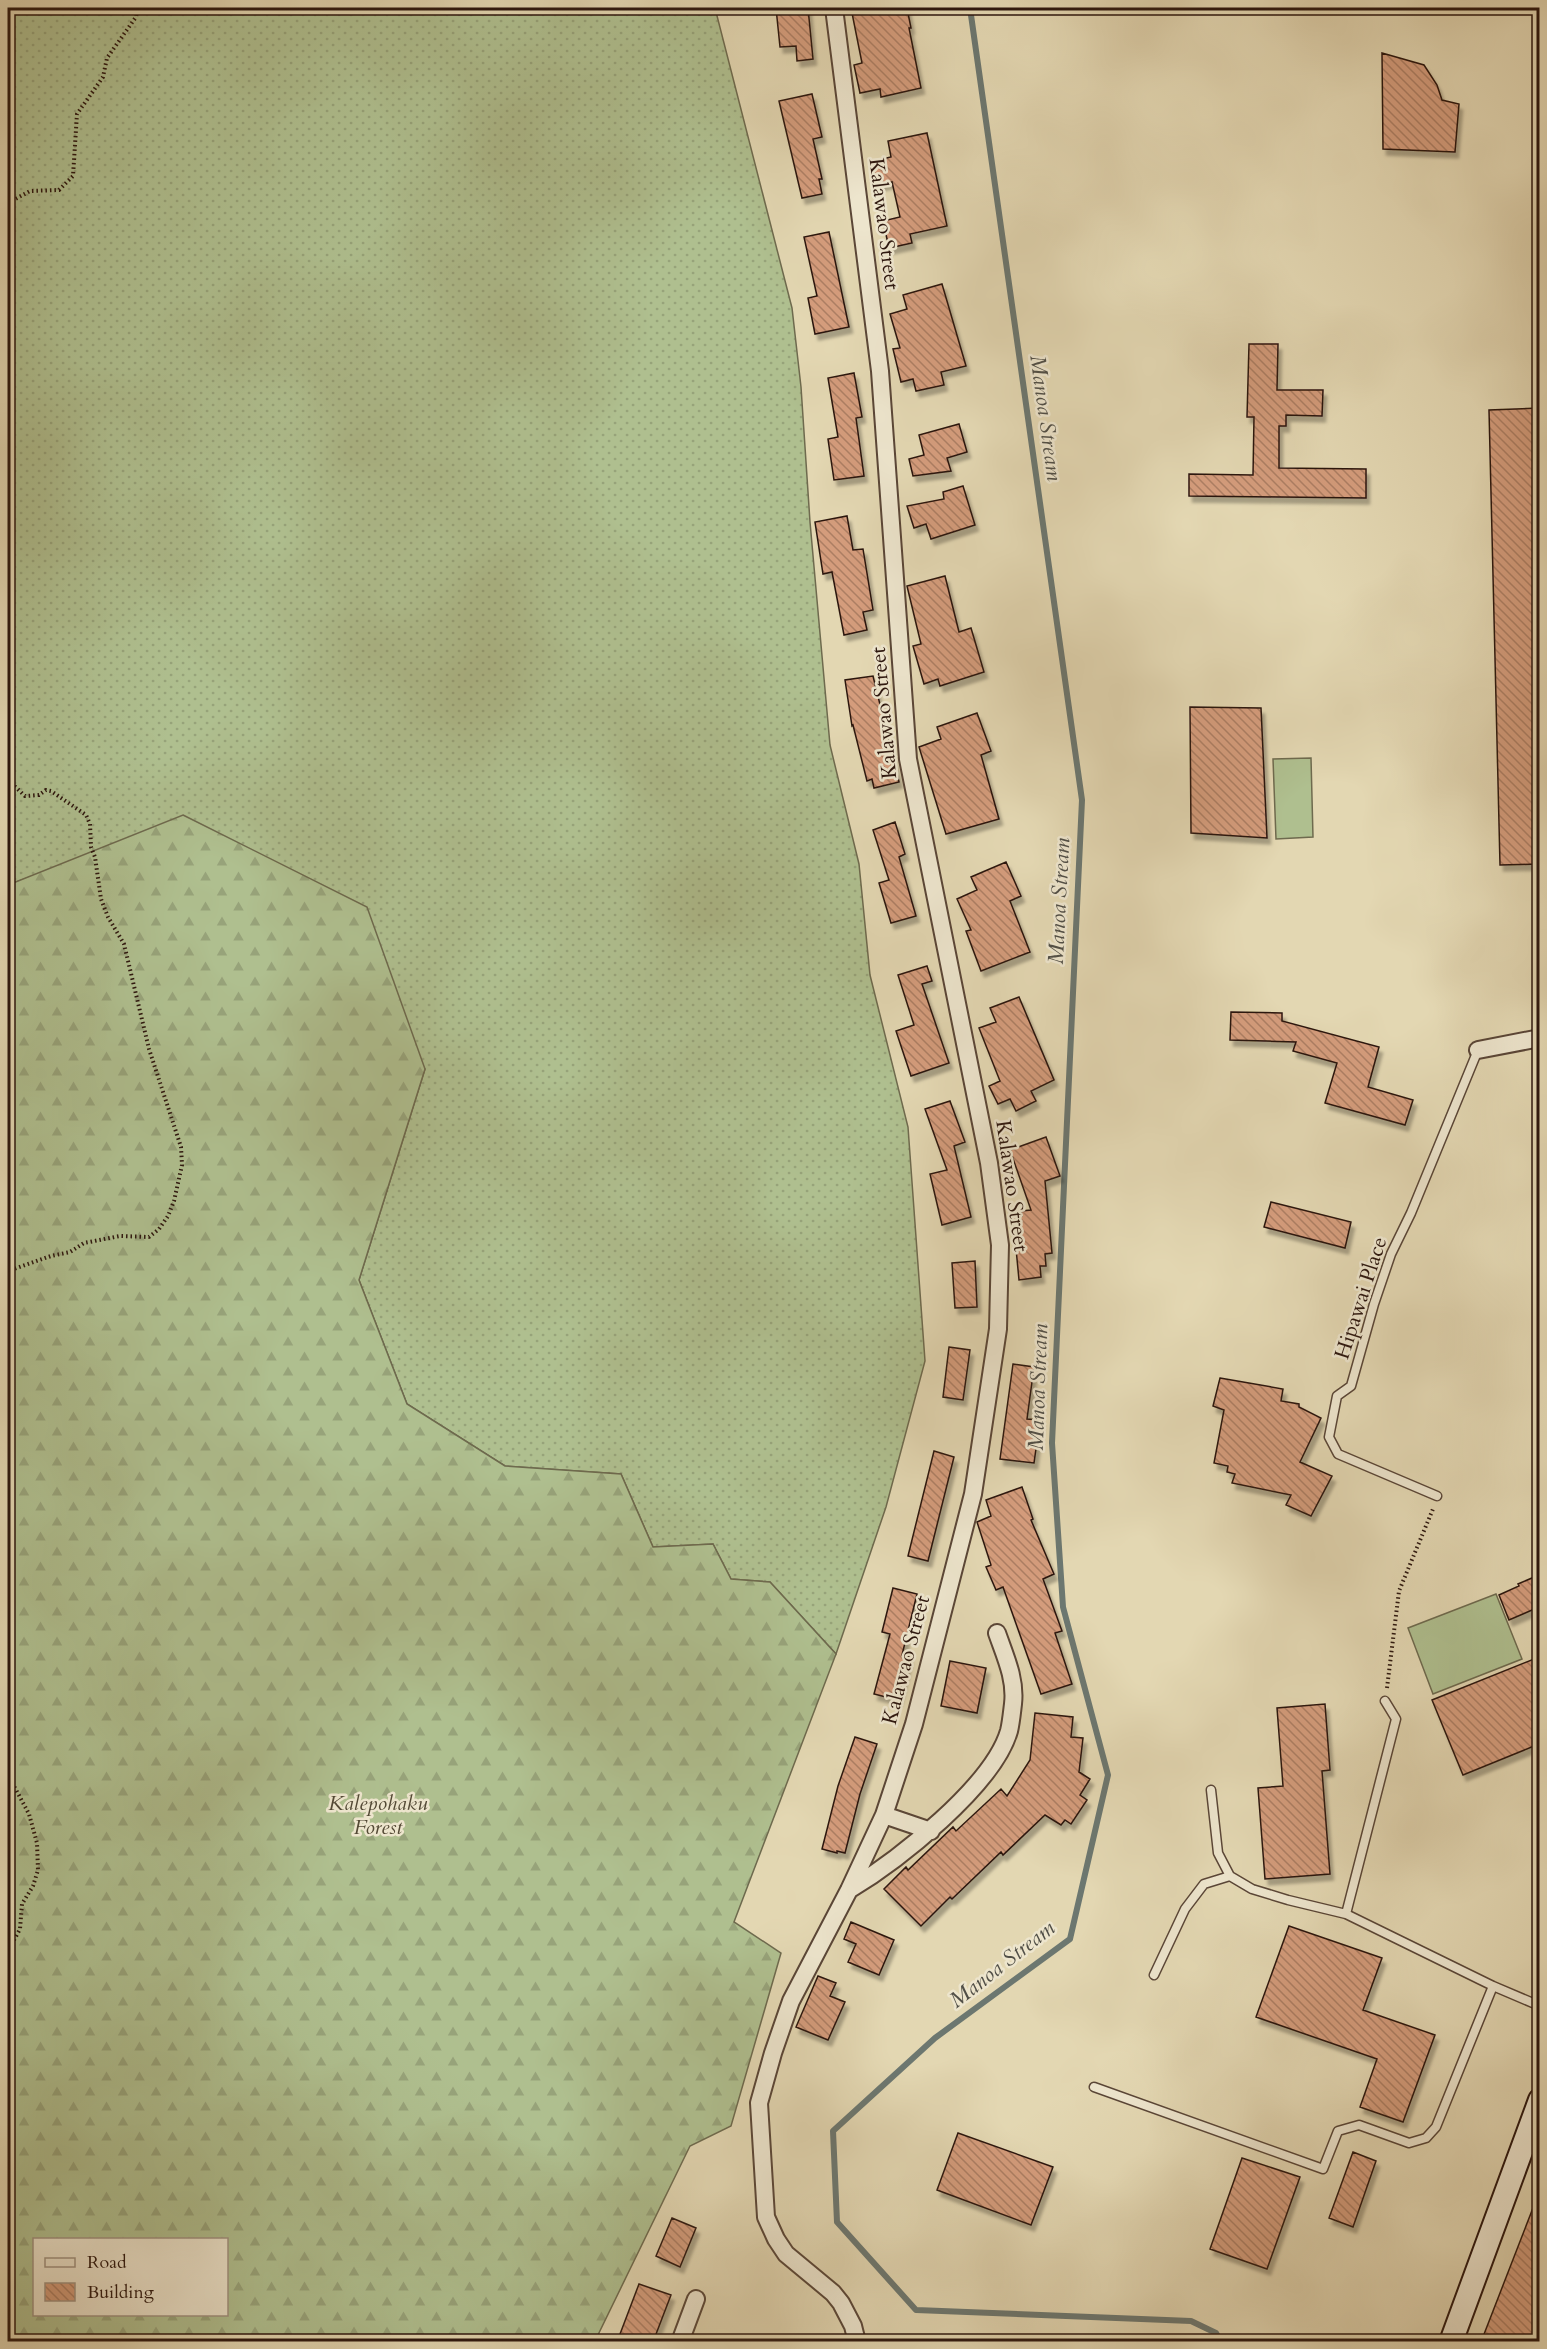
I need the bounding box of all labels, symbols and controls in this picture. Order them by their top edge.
street label: Kalawao Street [862,156,907,292]
water label: Manoa Stream [1022,353,1070,483]
street label: Kalawao Street [864,645,904,780]
water label: Manoa Stream [1041,836,1077,965]
street label: Kalawao Street [988,1118,1036,1254]
street label: Hipawai Place [1328,1233,1394,1363]
water label: Manoa Stream [1021,1323,1055,1451]
street label: Kalawao Street [875,1592,937,1728]
park label: Kalepohaku Forest [328,1789,428,1842]
water label: Manoa Stream [943,1913,1062,2015]
legend [33,2238,228,2316]
text: Road [87,2250,127,2275]
text: Building [87,2280,155,2305]

